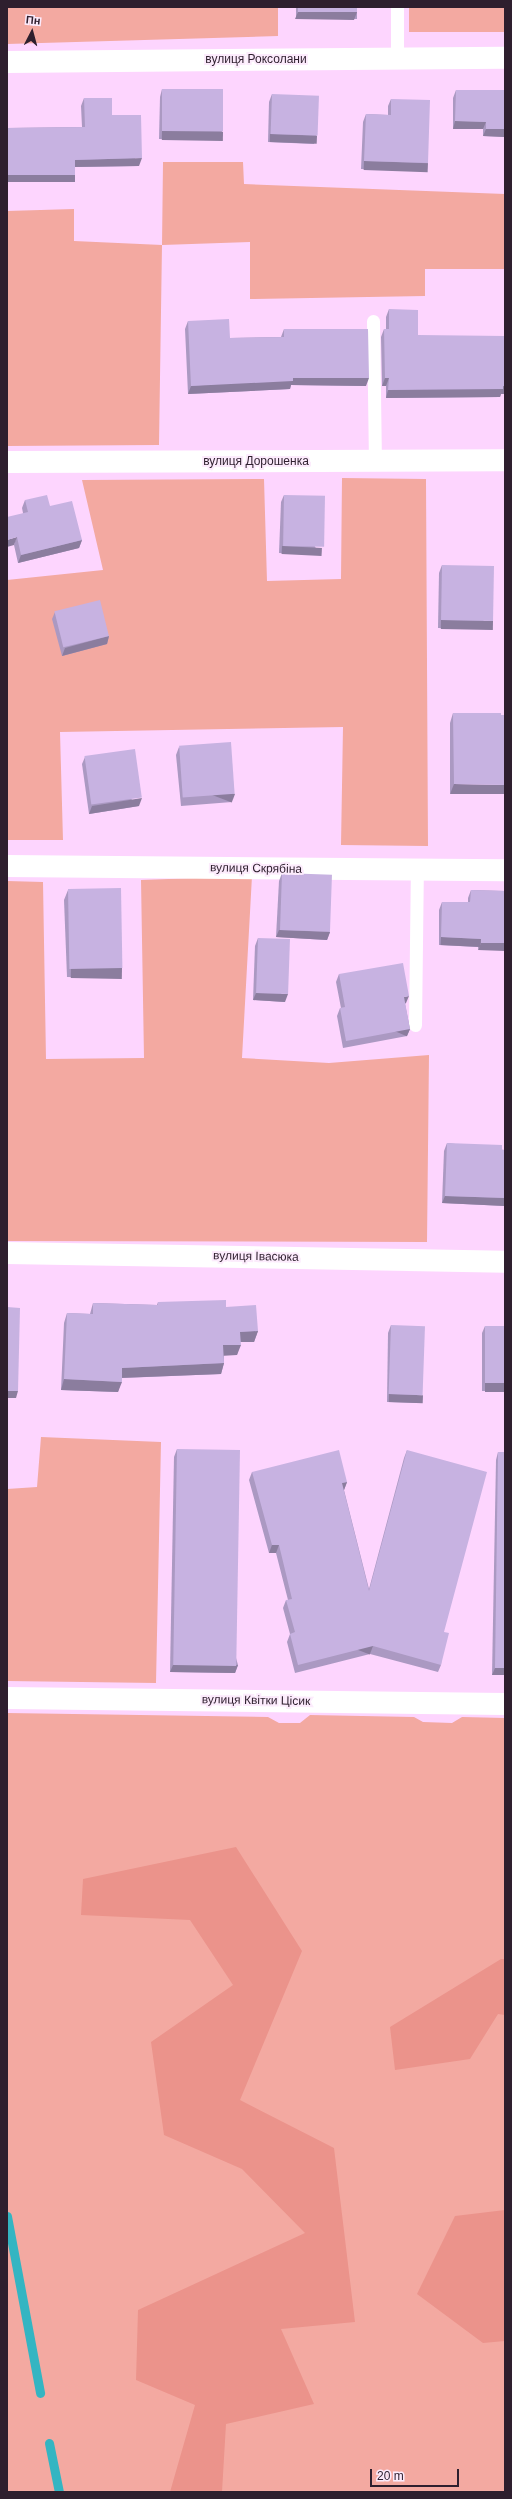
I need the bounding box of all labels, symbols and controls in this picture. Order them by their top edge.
north arrow [12,12,52,52]
text: Пн [25,13,41,27]
street label: вулиця Роксолани [205,53,307,67]
street label: вулиця Дорошенка [203,455,309,469]
street label: вулиця Скрябіна [210,861,302,877]
street label: вулиця Івасюка [213,1249,299,1265]
street label: вулиця Квітки Цісик [202,1693,310,1709]
scale bar [372,2461,461,2487]
text: 20 m [377,2469,404,2483]

